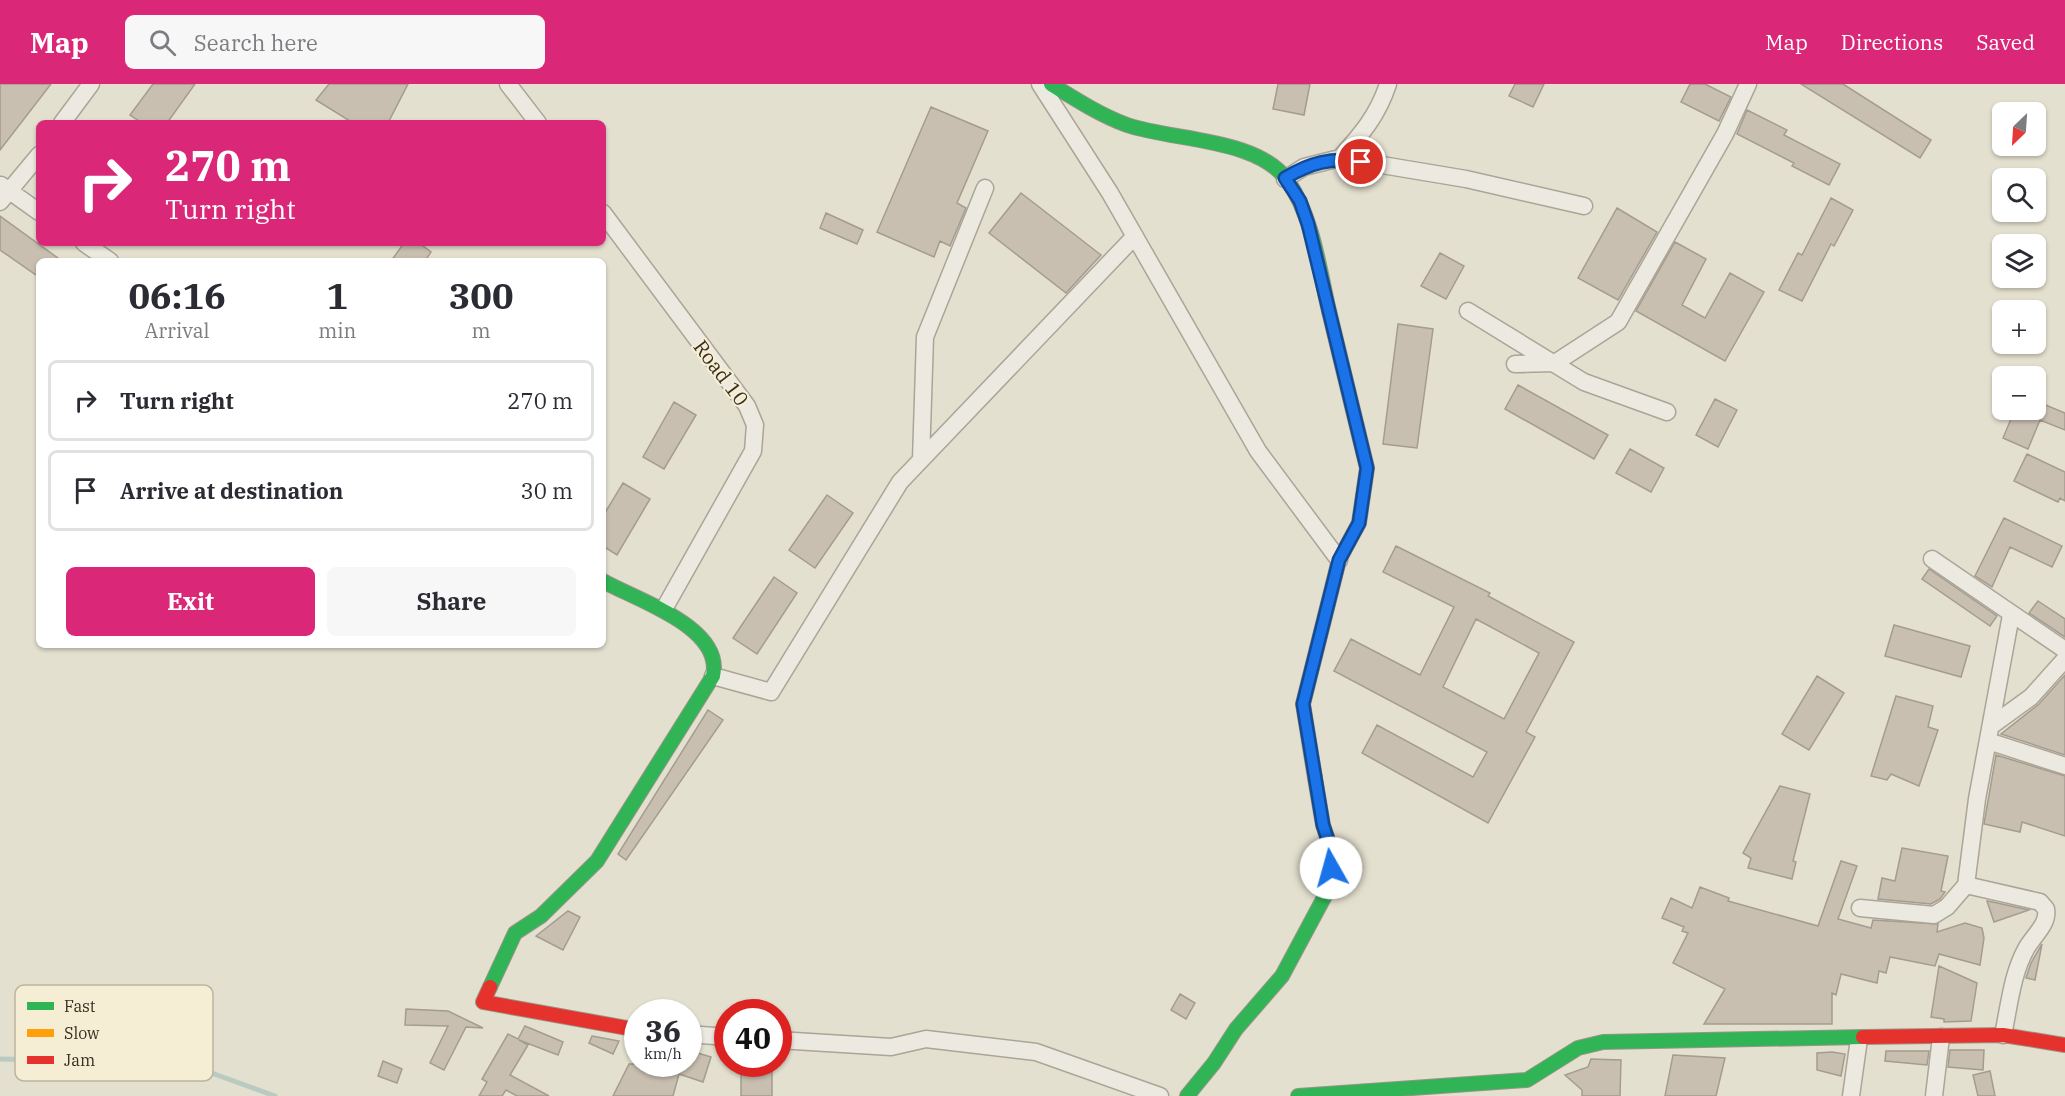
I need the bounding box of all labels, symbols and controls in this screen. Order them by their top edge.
search box [125,15,545,69]
text: Map [30,24,89,61]
icon: search [146,26,179,59]
text: Search here [194,28,318,57]
text: Map [1765,28,1808,56]
text: Directions [1841,28,1943,56]
text: Saved [1976,28,2035,56]
north arrow [1992,102,2046,156]
map controls [1992,102,2046,420]
pin [1335,136,1386,187]
text: 270 m [165,138,291,193]
icon: right [66,144,144,222]
icon: arrive [1344,145,1377,178]
button: search [1992,168,2046,222]
text: Turn right [165,191,296,226]
button: layers [1992,234,2046,288]
text: 06:16 [128,272,226,319]
text: 1 [326,272,348,319]
text: 300 [449,272,514,319]
button: + [1992,300,2046,354]
text: Arrival [145,317,210,344]
text: min [318,317,356,344]
text: m [472,317,491,344]
street label: Road 10 [688,334,755,411]
button: − [1992,366,2046,420]
icon: right [69,384,102,417]
text: Turn right [120,386,234,415]
text: 270 m [507,386,573,415]
icon: arrive [69,474,102,507]
text: Arrive at destination [120,476,343,505]
text: 30 m [521,476,573,505]
button: Exit [66,567,315,636]
button: Share [327,567,576,636]
position arrow [1299,836,1363,900]
legend [15,985,213,1081]
text: Fast [64,996,96,1016]
speed limit sign: 40 [714,999,792,1077]
text: 36 [645,1011,681,1050]
text: Slow [64,1023,100,1043]
text: km/h [644,1044,682,1063]
text: Jam [64,1050,95,1070]

